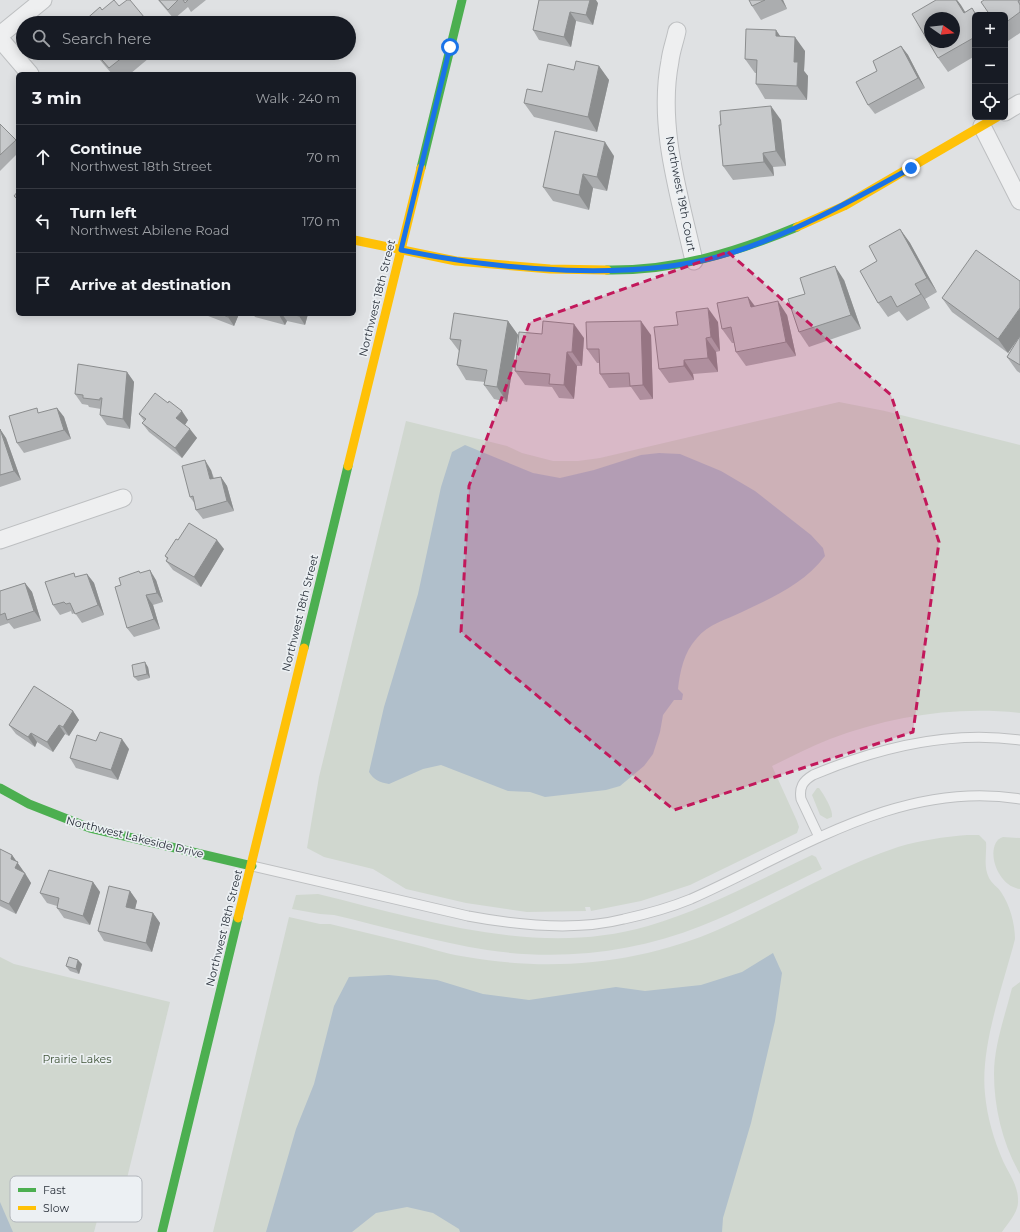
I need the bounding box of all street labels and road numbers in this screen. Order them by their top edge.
street label: Northwest 19th Court [663,135,699,254]
street label: Northwest 18th Street [356,238,398,358]
street label: Northwest 18th Street [279,553,321,673]
street label: Northwest Lakeside Drive [65,813,206,861]
street label: Northwest 18th Street [203,868,245,988]

